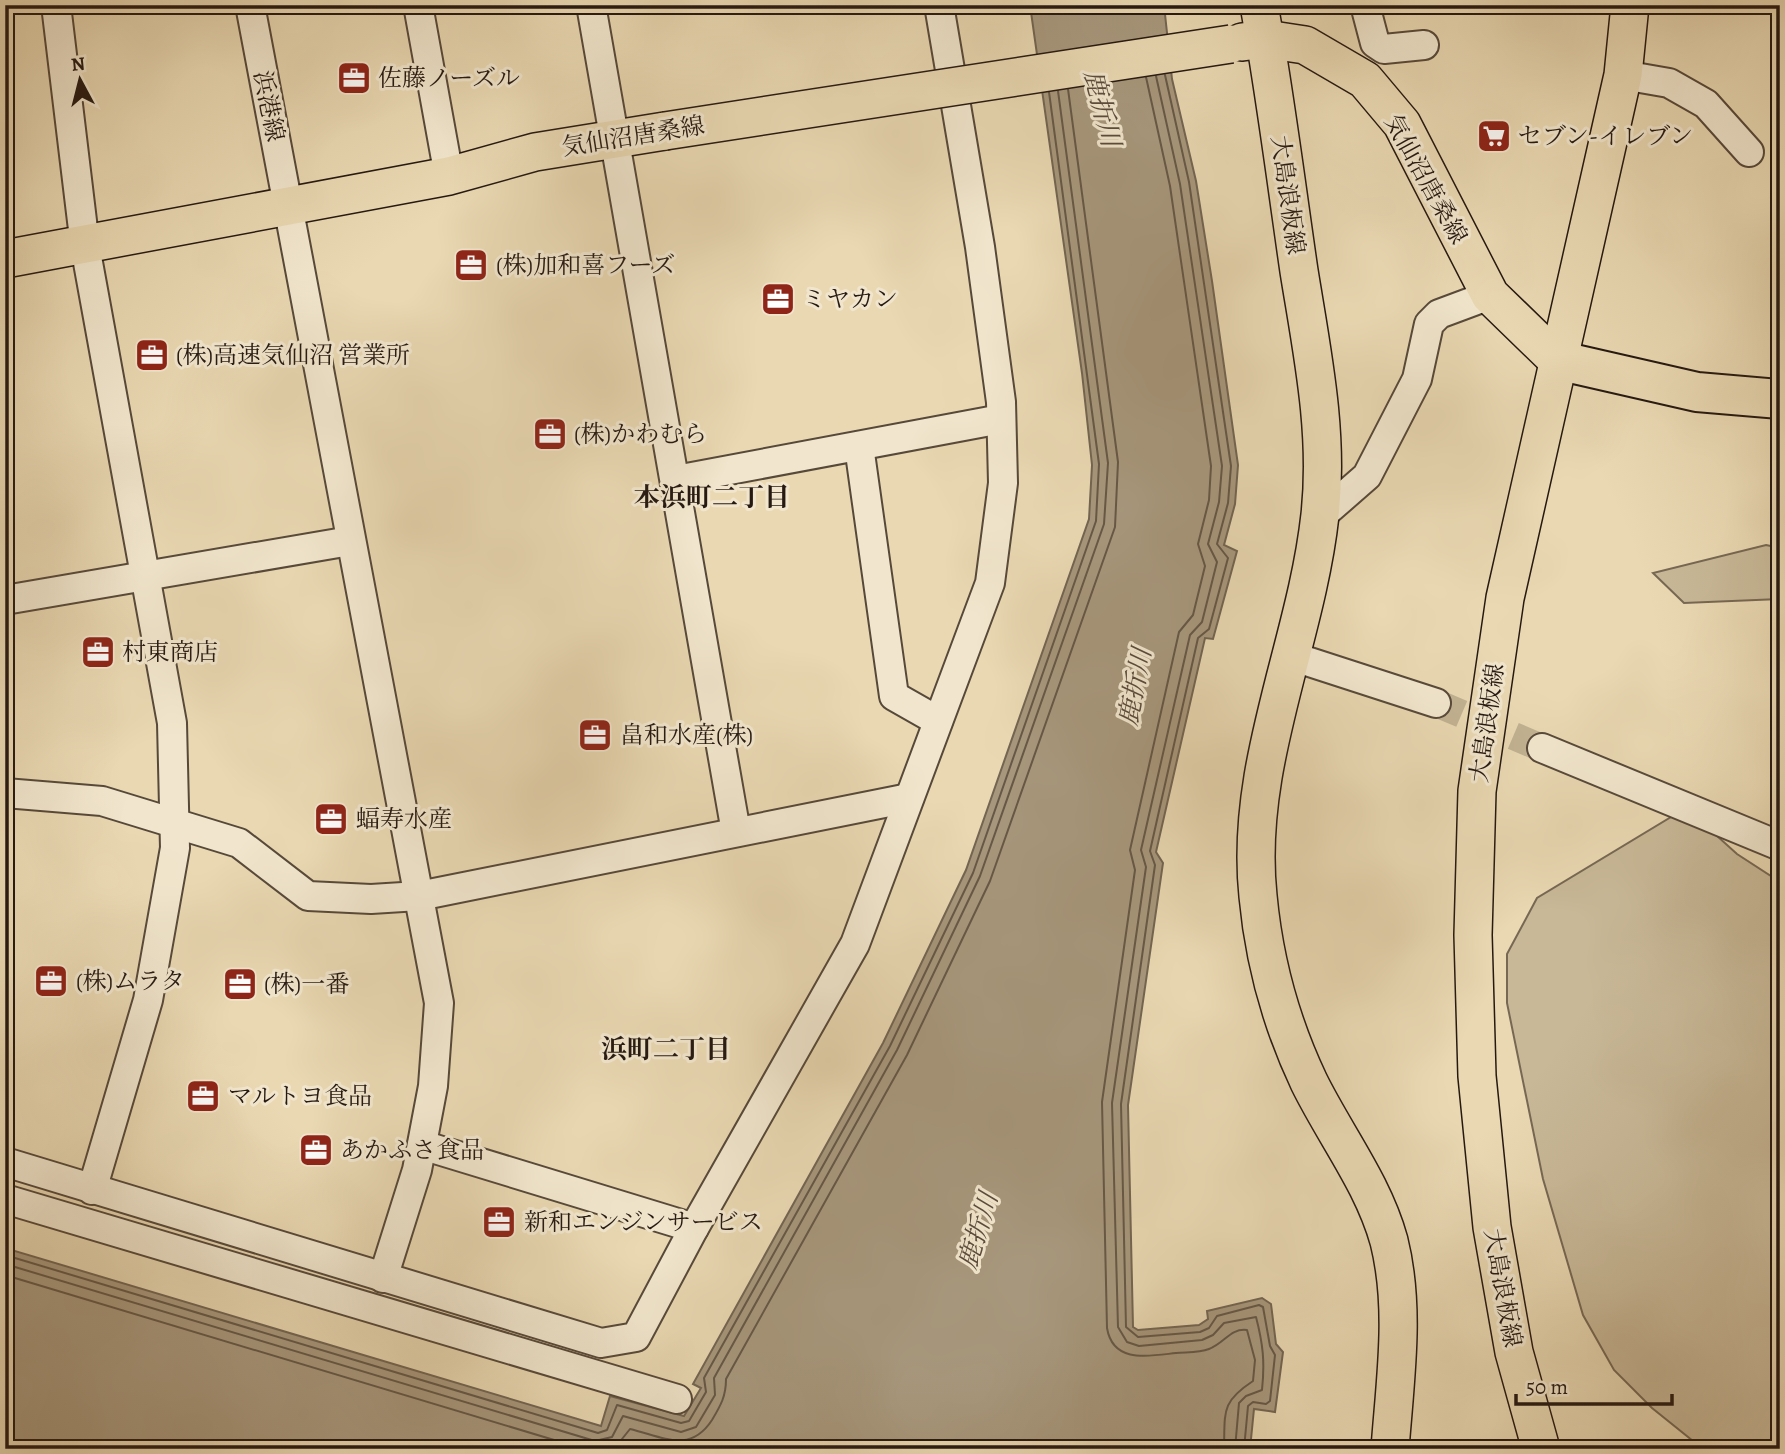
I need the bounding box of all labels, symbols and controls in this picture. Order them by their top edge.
north arrow [46,46,116,116]
text: N [70,50,87,78]
office icon: 佐藤ノーズル [335,59,373,97]
place label: 佐藤ノーズル [378,62,520,94]
water label: 鹿折川 [1076,66,1129,153]
street label: 浜港線 [246,68,292,144]
street label: 気仙沼唐桑線 [1377,108,1475,250]
street label: 気仙沼唐桑線 [559,109,707,163]
supermarket icon: セブン-イレブン [1475,117,1513,155]
place label: セブン-イレブン [1518,120,1693,152]
street label: 大島浪板線 [1264,133,1312,257]
office icon: (株)加和喜フーズ [452,246,490,284]
place label: (株)加和喜フーズ [496,249,675,281]
office icon: ミヤカン [759,280,797,318]
place label: ミヤカン [802,283,898,315]
office icon: (株)高速気仙沼 営業所 [133,336,171,374]
place label: (株)高速気仙沼 営業所 [176,339,410,371]
office icon: (株)かわむら [531,415,569,453]
place label: (株)かわむら [574,418,707,450]
district label: 本浜町二丁目 [634,480,790,515]
office icon: 村東商店 [79,633,117,671]
place label: 村東商店 [122,636,218,668]
water label: 鹿折川 [1110,642,1160,729]
street label: 大島浪板線 [1463,661,1511,785]
office icon: 畠和水産(株) [576,716,614,754]
place label: 畠和水産(株) [620,719,753,751]
office icon: 蝠寿水産 [312,800,350,838]
place label: 蝠寿水産 [356,803,452,835]
office icon: (株)ムラタ [32,962,70,1000]
place label: (株)ムラタ [76,965,185,997]
office icon: (株)一番 [221,965,259,1003]
place label: (株)一番 [264,968,349,1000]
district label: 浜町二丁目 [601,1032,731,1067]
office icon: マルトヨ食品 [184,1077,222,1115]
place label: マルトヨ食品 [228,1080,372,1112]
office icon: あかふさ食品 [297,1131,335,1169]
place label: あかふさ食品 [340,1134,484,1166]
water label: 鹿折川 [950,1186,1007,1273]
office icon: 新和エンジンサービス [480,1203,518,1241]
place label: 新和エンジンサービス [524,1206,763,1238]
street label: 大島浪板線 [1477,1226,1529,1350]
scale bar [1516,1363,1671,1407]
text: 50 m [1526,1373,1568,1401]

